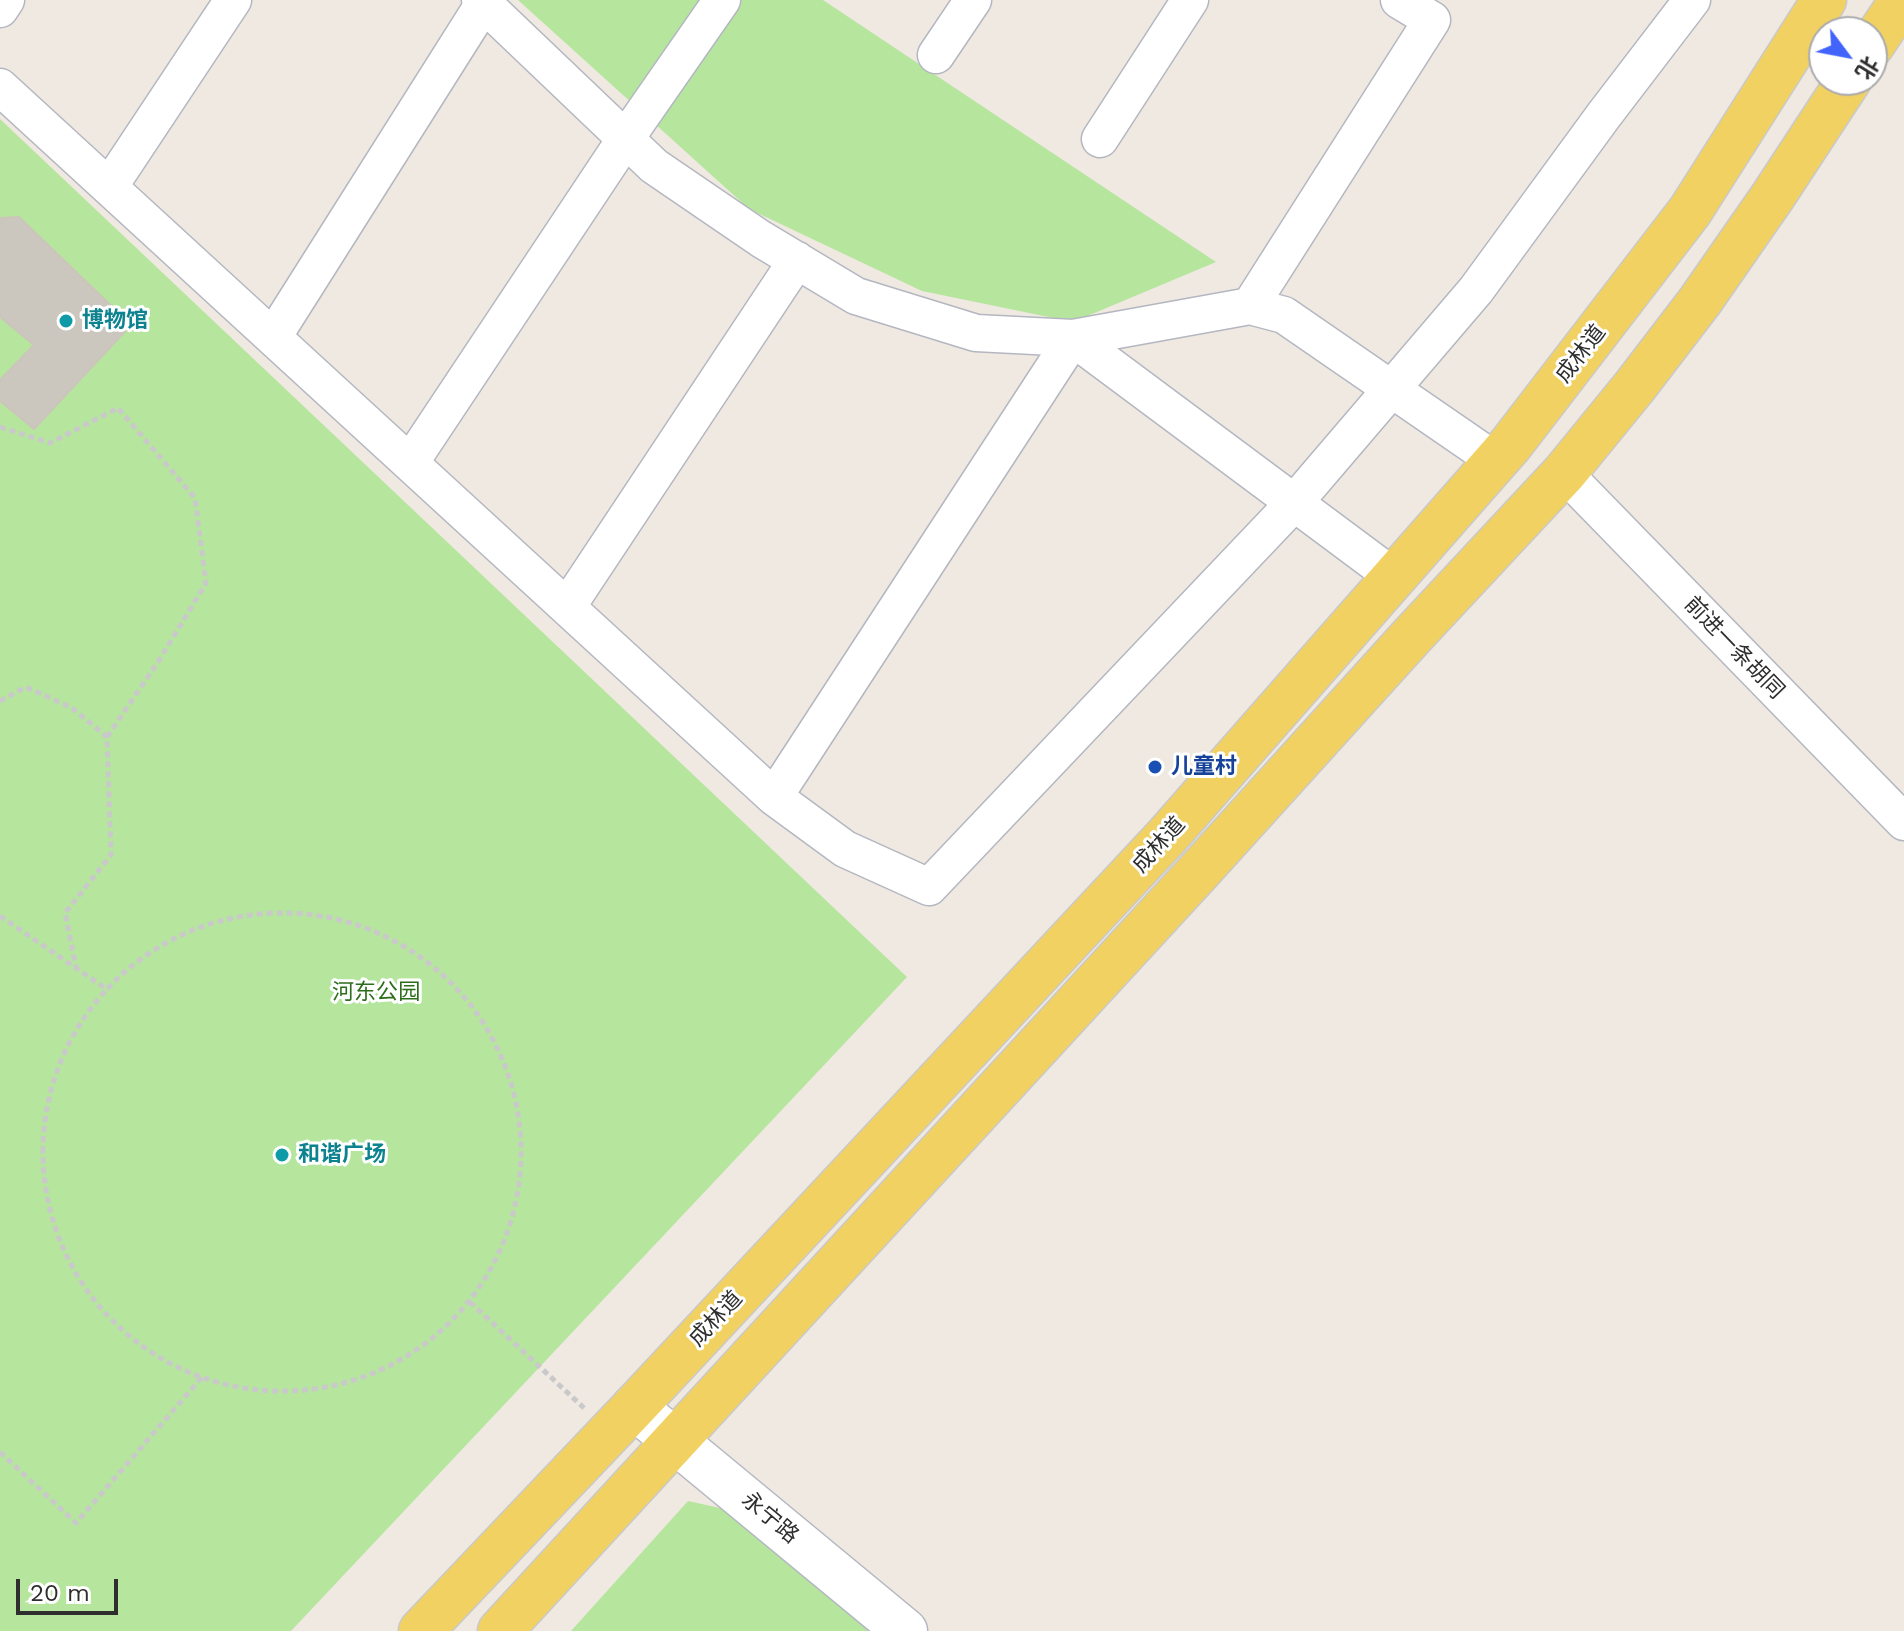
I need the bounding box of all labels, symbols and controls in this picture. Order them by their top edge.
north arrow [1808,16,1888,96]
text: 北 [1851,52,1884,84]
place label: 博物馆 [82,308,148,334]
marker: 博物馆 [57,312,75,330]
street label: 成林道 [1550,320,1612,388]
street label: 前进一条胡同 [1679,591,1789,705]
place label: 儿童村 [1171,754,1237,780]
marker: 儿童村 [1146,758,1164,776]
street label: 成林道 [1127,812,1191,878]
park label: 河东公园 [332,980,420,1006]
place label: 和谐广场 [298,1142,386,1168]
marker: 和谐广场 [273,1146,291,1164]
street label: 成林道 [684,1286,748,1352]
street label: 永宁路 [736,1487,804,1549]
scale bar [20,1563,122,1613]
text: 20 m [30,1579,90,1607]

